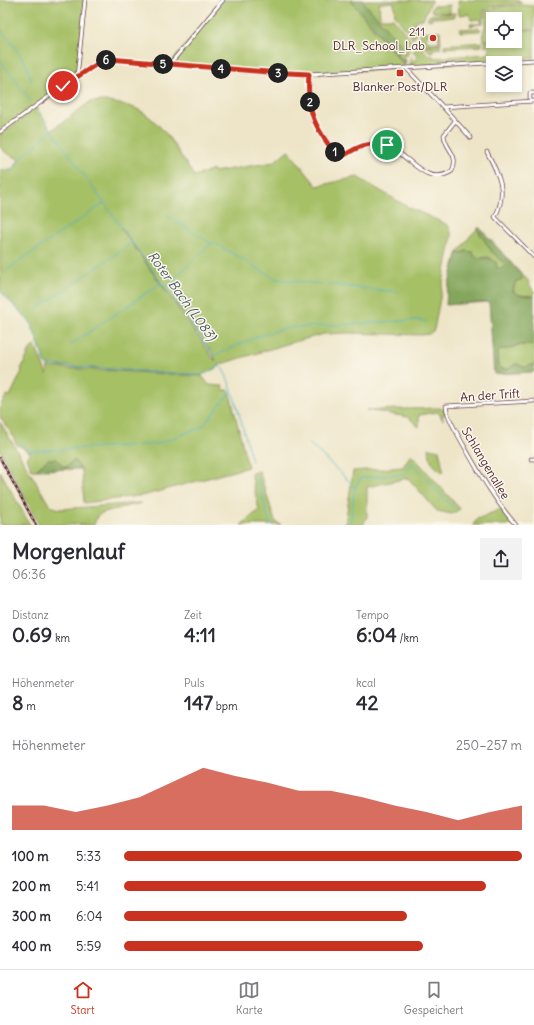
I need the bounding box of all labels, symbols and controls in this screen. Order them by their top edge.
map controls [486,12,522,92]
button: locate [486,12,522,48]
place label: 211 DLR_School_Lab [333,24,425,53]
marker: 211 DLR_School_Lab [428,33,438,43]
pin: 6 [96,50,116,70]
text: 6 [103,53,109,67]
pin: 5 [153,54,173,74]
button: layers [486,56,522,92]
text: 5 [160,57,166,71]
pin: 4 [211,59,231,79]
text: 4 [218,62,224,76]
pin: 3 [268,63,288,83]
text: 3 [275,66,281,80]
marker: Blanker Post/DLR [395,68,405,78]
pin [46,69,80,103]
icon: check [52,75,74,97]
place label: Blanker Post/DLR [353,79,448,94]
pin: 2 [300,92,320,112]
text: 2 [307,95,313,109]
pin [370,128,404,162]
icon: arrive [376,134,398,156]
pin: 1 [325,142,345,162]
text: 1 [333,145,337,159]
water label: Roter Bach (L083) [144,248,221,345]
street label: An der Trift [460,385,520,405]
street label: Schlangenallee [459,424,513,502]
text: Morgenlauf [12,537,125,565]
button: share [480,538,522,580]
text: 06:36 [12,566,46,583]
text: Distanz [12,608,49,622]
text: Zeit [184,608,202,622]
text: Tempo [356,608,389,622]
text: 0.69 [12,622,52,647]
text: 4:11 [184,622,216,647]
text: 6:04 [356,622,397,647]
text: km [52,631,70,645]
text: /km [397,631,419,645]
text: Höhenmeter [12,676,74,690]
text: Puls [184,676,205,690]
text: kcal [356,676,376,690]
text: 8 [12,690,24,715]
text: 147 [184,690,213,715]
text: 42 [356,690,379,715]
text: m [24,699,36,713]
text: bpm [213,699,238,713]
text: Höhenmeter [12,737,86,754]
text: 250–257 m [456,737,522,754]
text: 100 m [12,848,49,865]
text: 5:33 [76,848,101,865]
text: 200 m [12,878,51,895]
text: 5:41 [76,878,99,895]
text: 300 m [12,908,51,925]
text: 6:04 [76,908,103,925]
text: 400 m [12,938,51,955]
text: 5:59 [76,938,101,955]
tab: Start [71,979,95,1017]
tab: Karte [236,979,263,1017]
tab: Gespeichert [404,979,463,1017]

